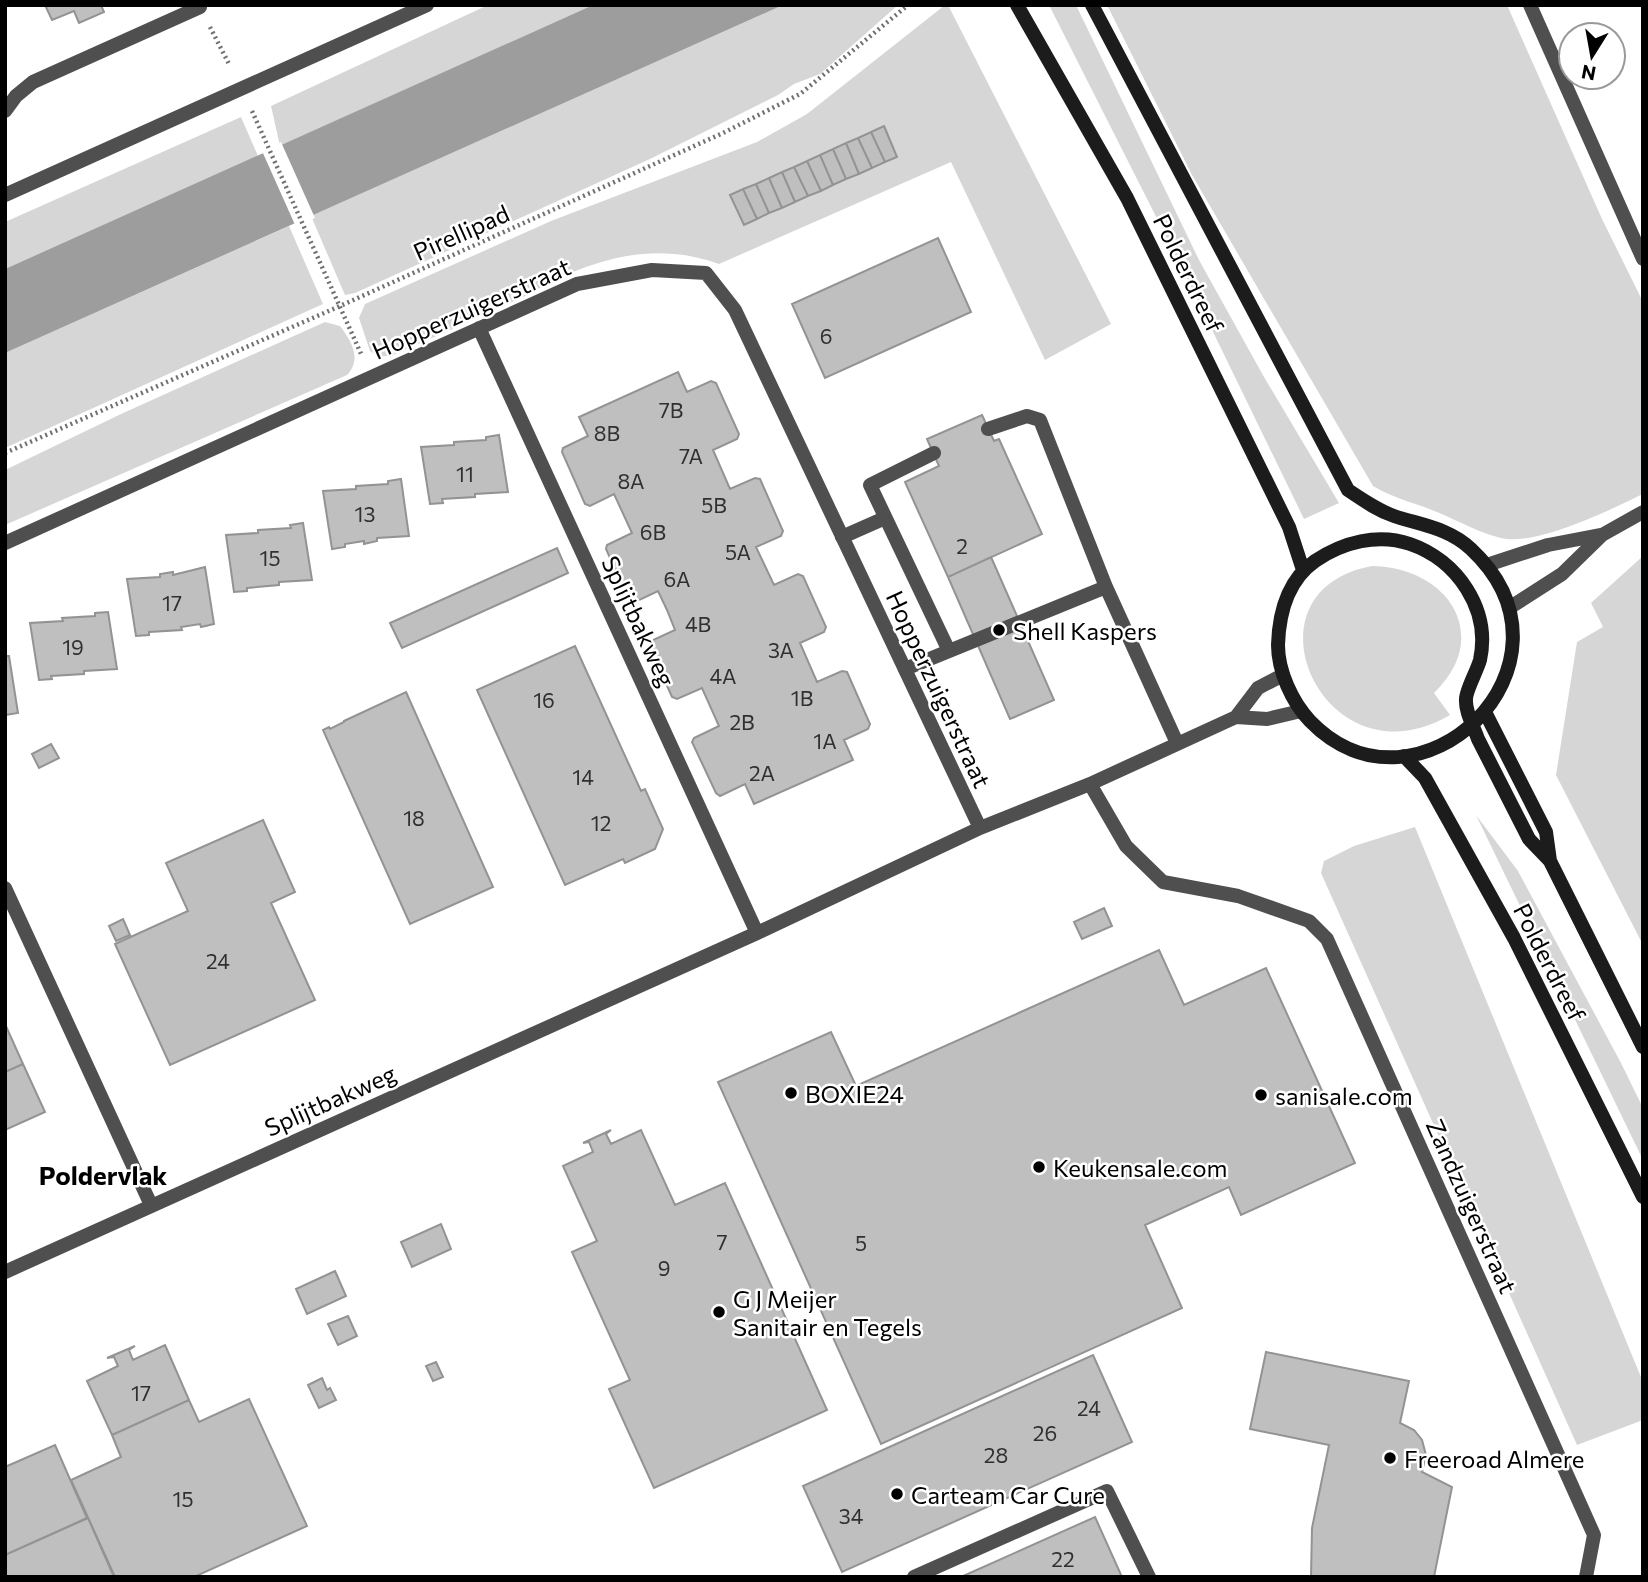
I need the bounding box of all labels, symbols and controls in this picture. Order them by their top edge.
north arrow [1557,21,1627,91]
text: N [1579,61,1598,86]
street label: Pirellipad [408,198,514,266]
street label: Polderdreef [1148,209,1230,338]
street label: Hopperzuigerstraat [367,251,575,365]
house number: 6 [820,323,832,348]
house number: 7B [659,397,683,422]
house number: 8B [594,420,620,445]
house number: 7A [679,443,703,468]
house number: 11 [456,461,474,486]
house number: 8A [618,468,644,493]
house number: 5B [701,492,727,517]
house number: 13 [355,501,375,526]
house number: 6B [640,519,666,544]
house number: 2 [956,533,968,558]
house number: 5A [725,539,751,564]
house number: 15 [259,545,281,570]
street label: Splijtbakweg [596,551,682,691]
house number: 6A [664,566,690,591]
street label: Hopperzuigerstraat [881,586,997,792]
house number: 17 [162,590,182,615]
house number: 4B [685,611,711,636]
place label: Shell Kaspers [1013,616,1157,645]
marker: Shell Kaspers [991,622,1007,638]
house number: 19 [62,634,84,659]
house number: 3A [768,637,794,662]
house number: 4A [709,663,737,688]
house number: 1B [791,685,813,710]
house number: 16 [533,687,555,712]
house number: 2B [729,709,755,734]
house number: 1A [813,728,837,753]
house number: 2A [749,760,775,785]
house number: 14 [572,764,594,789]
house number: 18 [403,805,425,830]
house number: 12 [591,810,611,835]
street label: Polderdreef [1508,898,1592,1026]
house number: 24 [206,948,230,973]
street label: Splijtbakweg [260,1058,400,1142]
place label: BOXIE24 [805,1079,904,1108]
place label: sanisale.com [1275,1081,1413,1110]
marker: BOXIE24 [783,1085,799,1101]
marker: sanisale.com [1253,1087,1269,1103]
street label: Zandzuigerstraat [1421,1115,1523,1298]
place label: Keukensale.com [1053,1153,1227,1182]
district label: Poldervlak [39,1159,167,1190]
marker: Keukensale.com [1031,1159,1047,1175]
house number: 7 [716,1229,728,1254]
house number: 5 [855,1230,867,1255]
house number: 9 [658,1255,670,1280]
place label: G J Meijer Sanitair en Tegels [733,1284,922,1341]
marker: G J Meijer Sanitair en Tegels [711,1304,727,1320]
house number: 17 [131,1380,151,1405]
house number: 24 [1077,1395,1101,1420]
house number: 26 [1033,1420,1057,1445]
house number: 28 [984,1442,1008,1467]
place label: Freeroad Almere [1404,1444,1585,1473]
marker: Freeroad Almere [1382,1450,1398,1466]
place label: Carteam Car Cure [911,1480,1105,1509]
house number: 15 [172,1486,194,1511]
marker: Carteam Car Cure [889,1486,905,1502]
house number: 34 [839,1503,864,1528]
house number: 22 [1051,1546,1075,1571]

